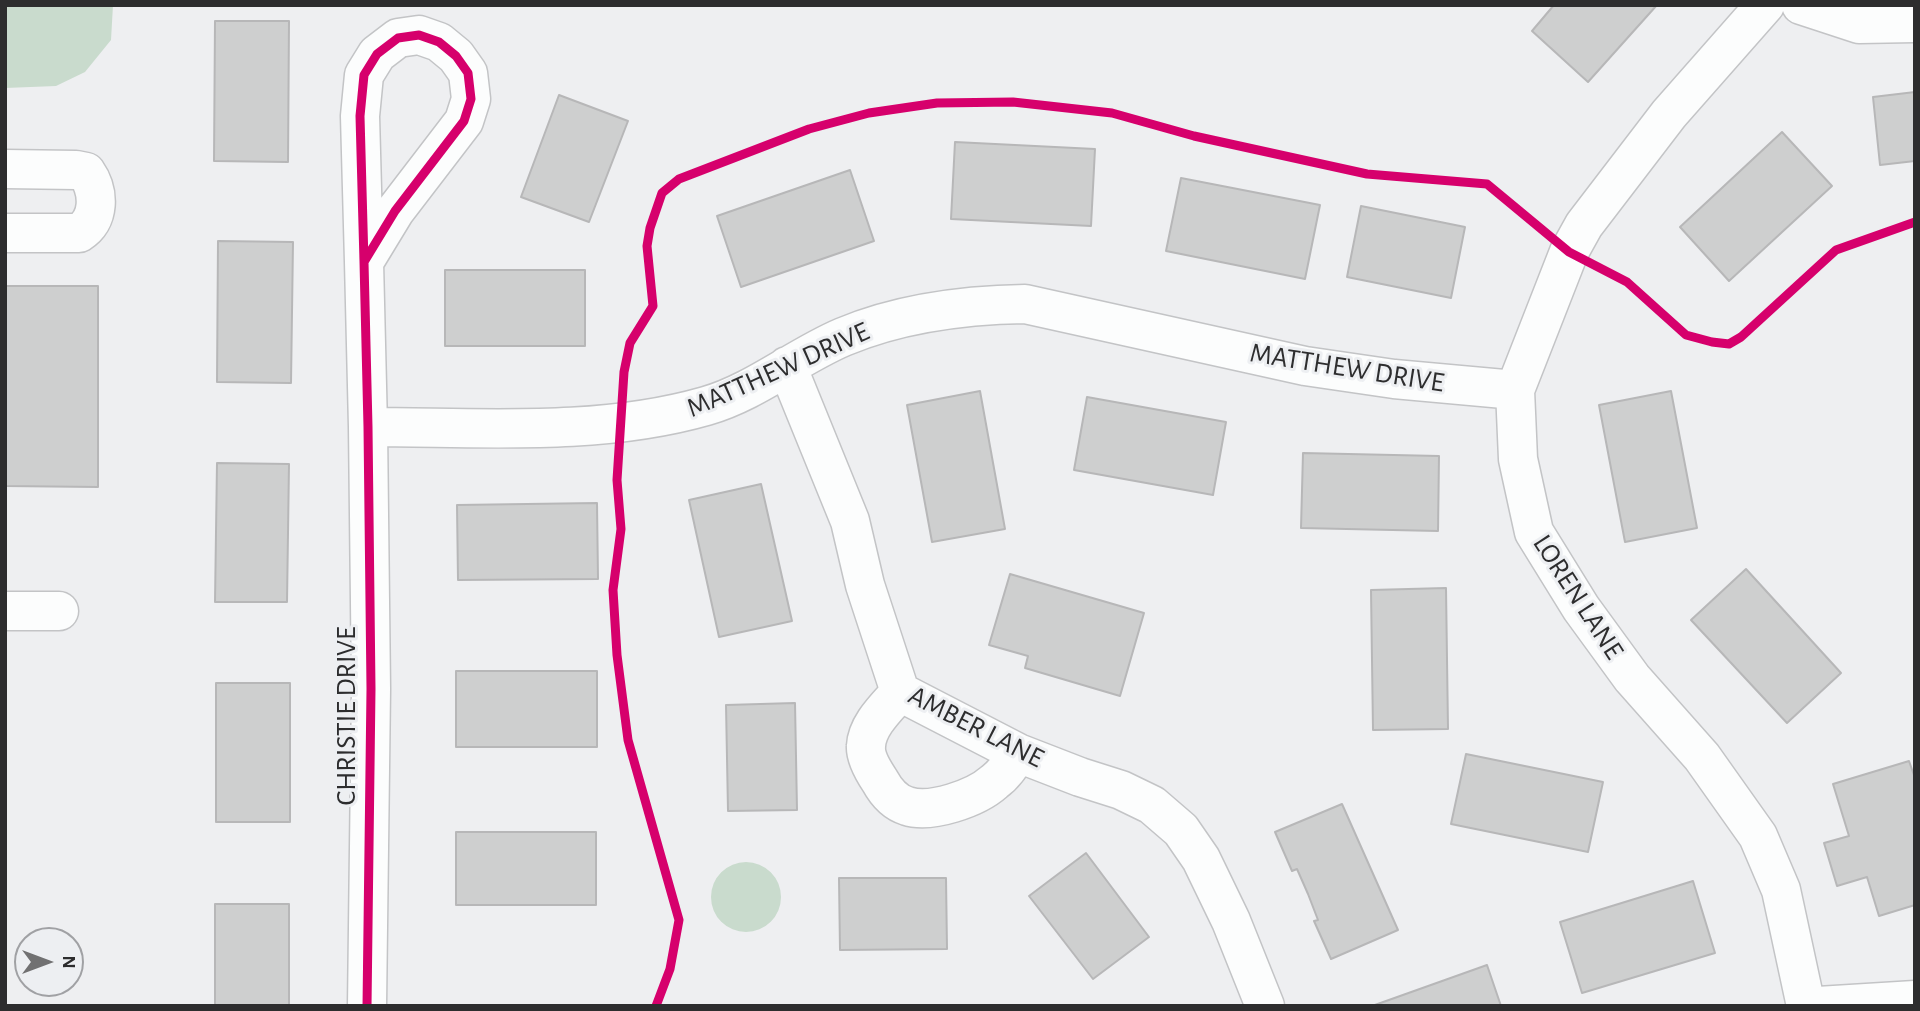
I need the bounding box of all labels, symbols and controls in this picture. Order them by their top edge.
street label: MATTHEW DRIVE [681,315,875,425]
street label: MATTHEW DRIVE [1247,336,1447,400]
street label: LOREN LANE [1525,528,1631,666]
street label: CHRISTIE DRIVE [330,627,364,805]
street label: AMBER LANE [903,679,1049,775]
north arrow [14,927,84,997]
text: N [59,955,78,969]

